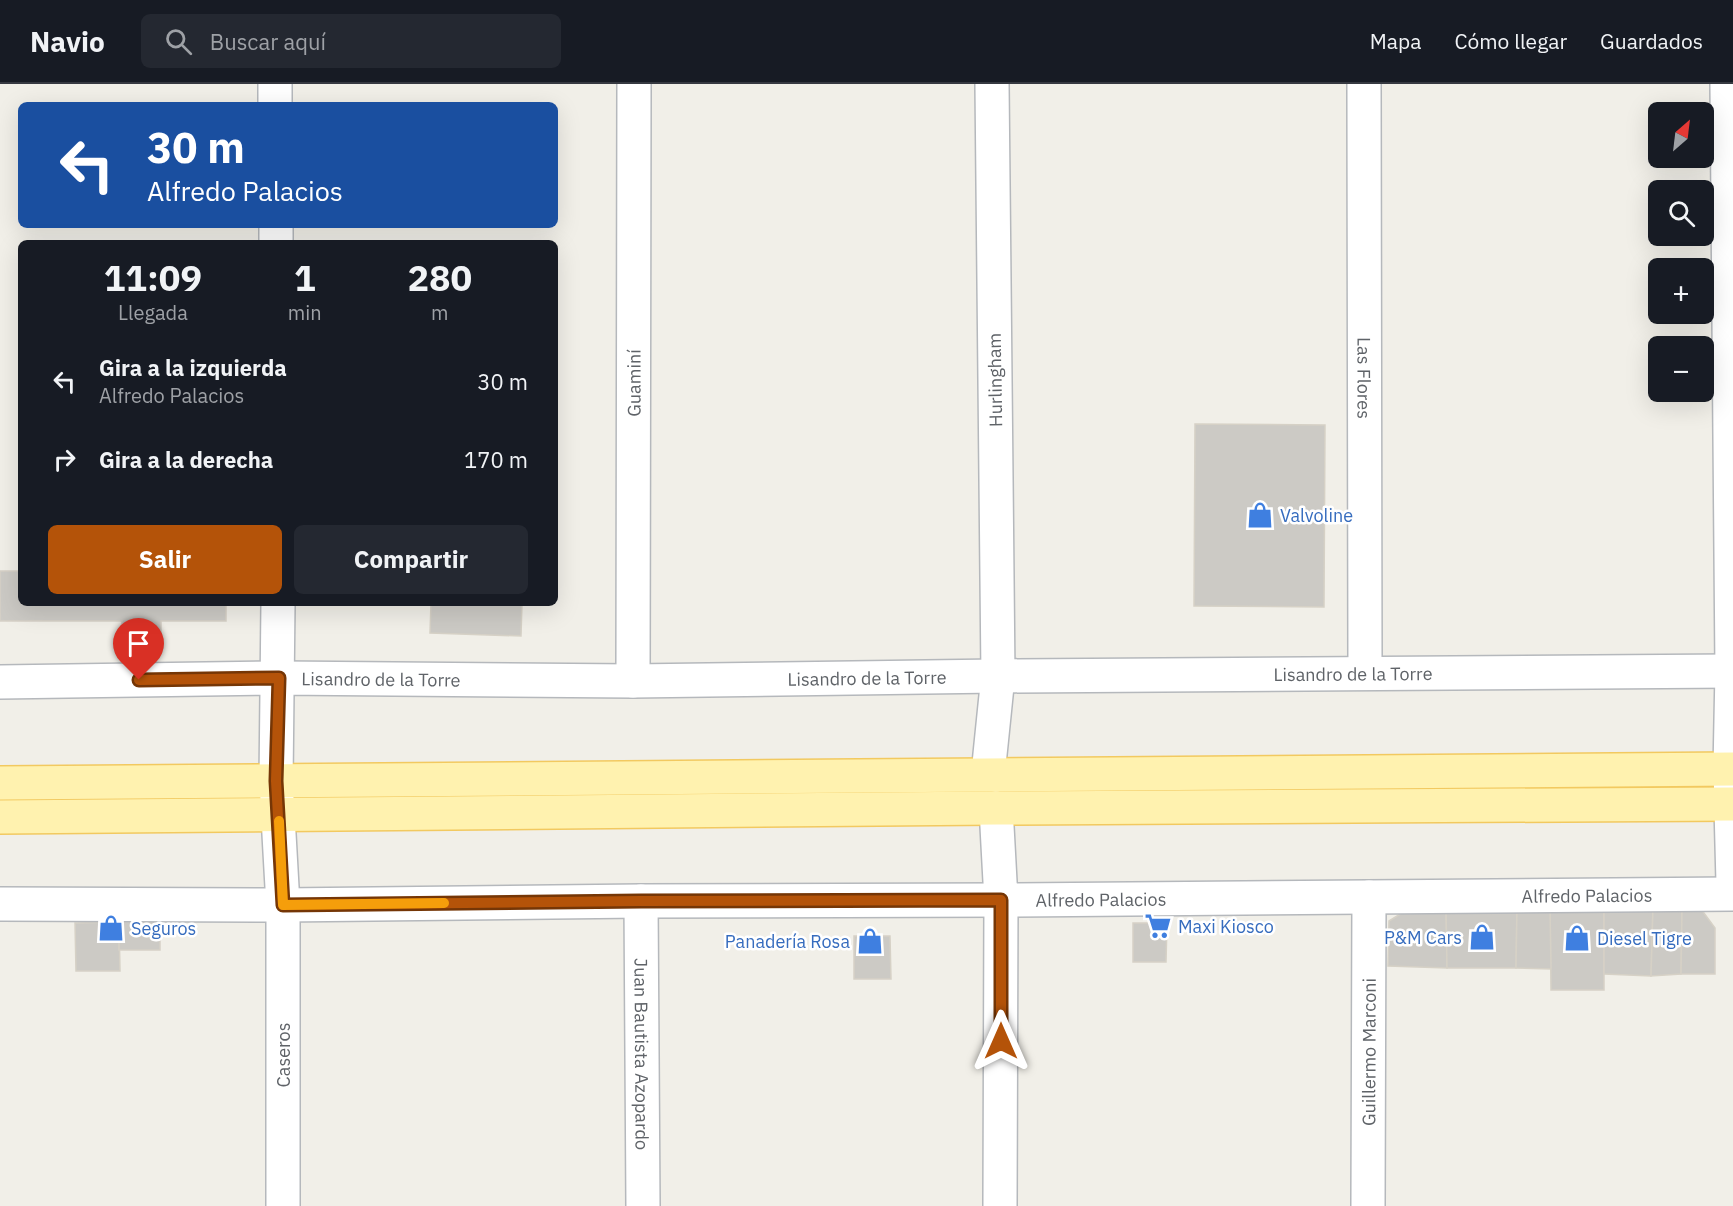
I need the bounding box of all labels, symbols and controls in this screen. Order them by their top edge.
search box [141,14,561,68]
text: Navio [30,23,105,60]
icon: search [162,25,195,58]
text: Buscar aquí [210,27,326,56]
text: Mapa [1370,27,1421,55]
text: Cómo llegar [1454,27,1567,55]
text: Guardados [1600,27,1703,55]
north arrow [1648,102,1714,168]
map controls [1648,102,1714,402]
text: 30 m [147,120,245,175]
icon: left [48,126,126,204]
text: Alfredo Palacios [147,173,343,208]
button: search [1648,180,1714,246]
text: 11:09 [104,254,202,301]
text: 1 [294,254,316,301]
text: 280 [407,254,472,301]
button: + [1648,258,1714,324]
text: Llegada [118,299,188,326]
text: min [288,299,322,326]
text: m [431,299,449,326]
street label: Hurlingham [983,333,1007,427]
button: − [1648,336,1714,402]
street label: Las Flores [1353,337,1376,419]
street label: Guaminí [622,349,645,417]
text: Gira a la izquierda [99,353,287,382]
icon: left [48,365,81,398]
text: 30 m [477,367,528,396]
text: Alfredo Palacios [99,382,244,409]
icon: right [48,443,81,476]
text: Gira a la derecha [99,445,273,474]
text: 170 m [464,445,528,474]
shop icon: Valvoline [1245,500,1275,530]
place label: Valvoline [1280,504,1353,527]
button: Salir [48,525,282,594]
button: Compartir [294,525,528,594]
pin [113,618,164,680]
icon: arrive [122,627,155,660]
street label: Lisandro de la Torre [1273,662,1433,686]
street label: Lisandro de la Torre [787,665,947,690]
street label: Lisandro de la Torre [301,667,461,691]
street label: Alfredo Palacios [1521,883,1652,907]
street label: Alfredo Palacios [1035,887,1166,911]
supermarket icon: Maxi Kiosco [1143,911,1173,941]
shop icon: Seguros [96,913,126,943]
place label: Maxi Kiosco [1178,915,1274,938]
place label: Seguros [131,917,196,940]
shop icon: P&M Cars [1467,922,1497,952]
shop icon: Diesel Tigre [1562,923,1592,953]
shop icon: Panadería Rosa [855,926,885,956]
place label: P&M Cars [1384,926,1462,949]
place label: Diesel Tigre [1597,927,1692,950]
place label: Panadería Rosa [725,930,850,953]
street label: Juan Bautista Azopardo [630,958,654,1150]
street label: Guillermo Marconi [1357,978,1380,1126]
position arrow [969,1009,1033,1073]
street label: Caseros [272,1023,295,1087]

